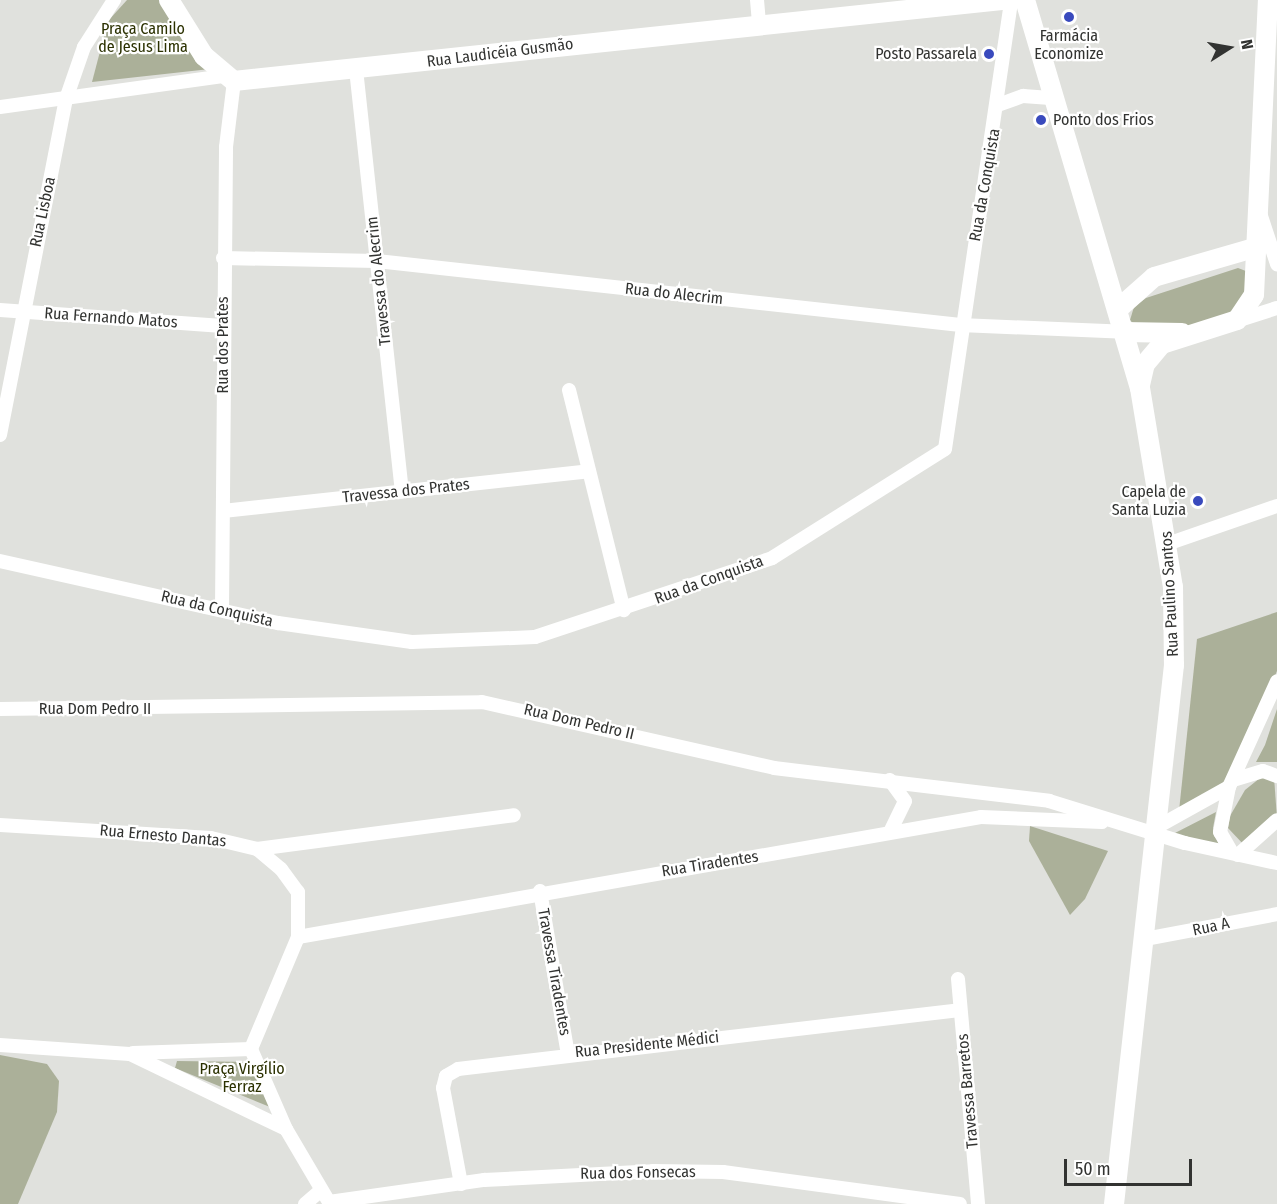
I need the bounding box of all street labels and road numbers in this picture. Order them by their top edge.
street label: Rua Laudicéia Gusmão [426,34,574,72]
street label: Rua da Conquista [966,127,1004,243]
street label: Rua Lisboa [26,175,60,249]
street label: Travessa do Alecrim [363,216,395,346]
street label: Rua do Alecrim [624,279,724,309]
street label: Rua dos Prates [213,297,233,393]
street label: Rua Fernando Matos [44,304,178,332]
street label: Travessa dos Prates [341,475,471,507]
street label: Rua Paulino Santos [1157,531,1183,657]
street label: Rua da Conquista [652,551,766,609]
street label: Rua da Conquista [159,587,275,631]
street label: Rua Dom Pedro II [39,699,151,719]
street label: Rua Dom Pedro II [522,700,636,744]
street label: Rua Ernesto Dantas [99,821,227,851]
street label: Rua Tiradentes [660,847,760,881]
street label: Travessa Tiradentes [533,907,575,1037]
street label: Rua A [1191,914,1231,940]
street label: Rua Presidente Médici [574,1028,720,1062]
street label: Travessa Barretos [953,1033,983,1149]
street label: Rua dos Fonsecas [580,1162,696,1184]

